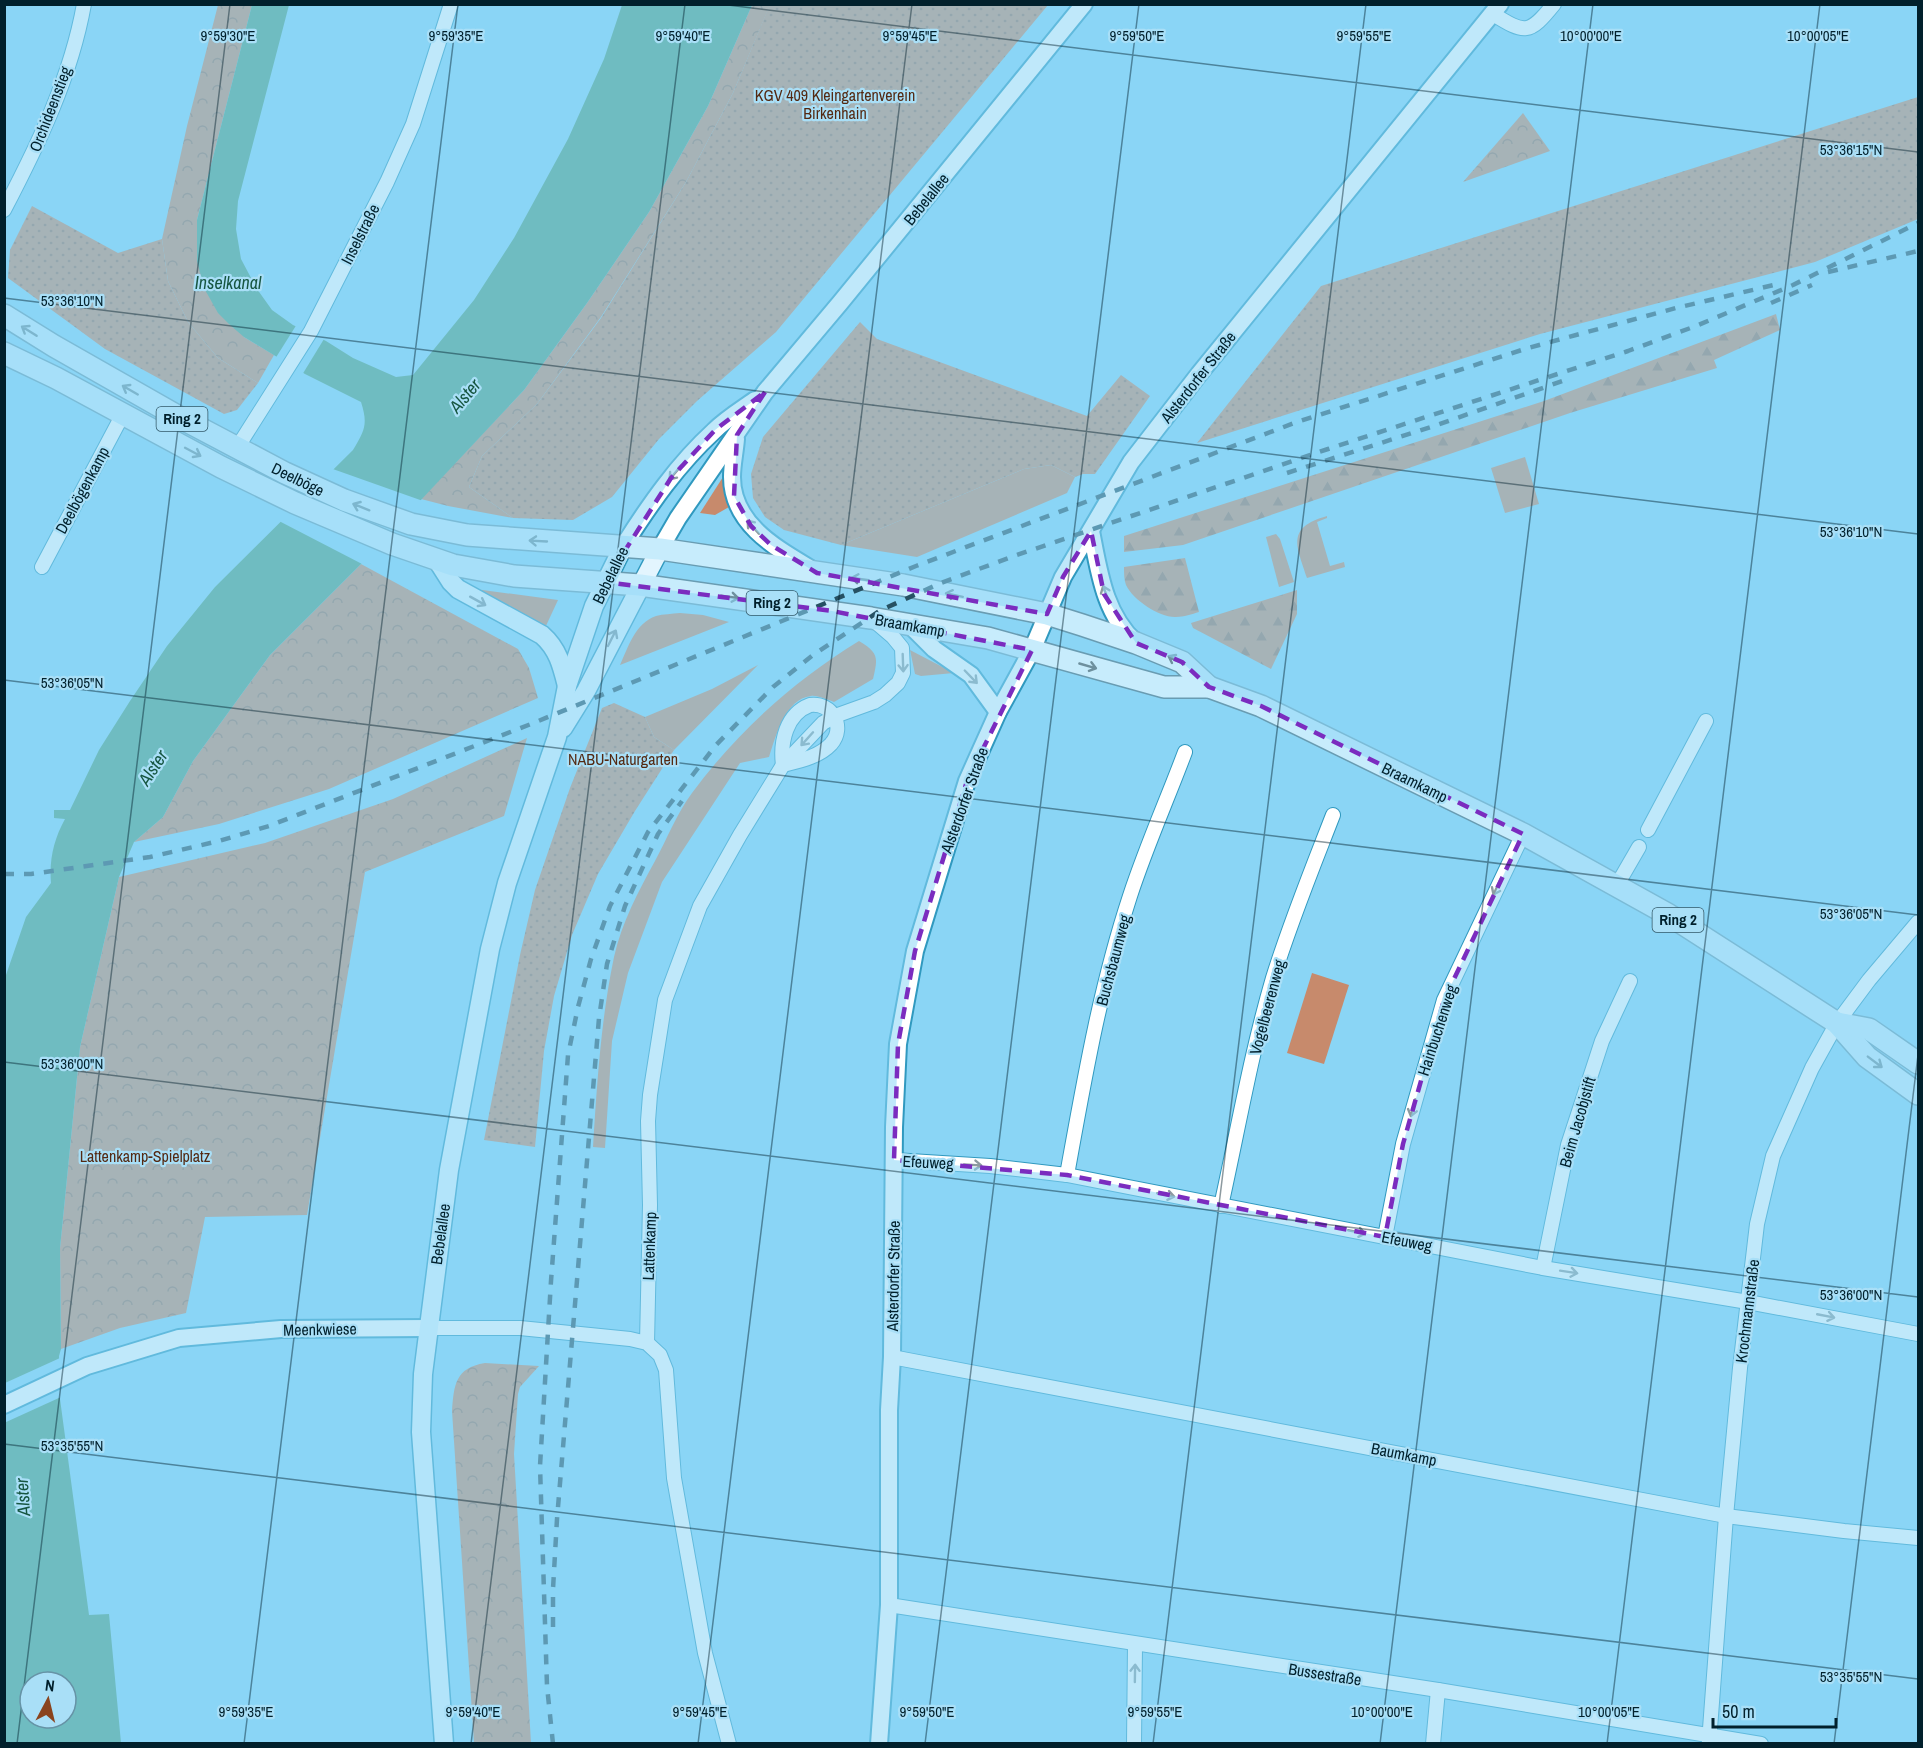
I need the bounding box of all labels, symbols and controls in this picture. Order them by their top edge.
text: 9°59'30"E [200,25,256,46]
text: 9°59'35"E [428,25,484,46]
text: 9°59'40"E [655,25,711,46]
text: 9°59'45"E [882,25,938,46]
text: 9°59'50"E [1109,25,1165,46]
text: 9°59'55"E [1336,25,1392,46]
text: 10°00'00"E [1560,25,1622,46]
text: 10°00'05"E [1787,25,1849,46]
street label: Orchideenstieg [24,63,77,155]
park label: KGV 409 Kleingartenverein Birkenhain [755,84,915,124]
text: 53°36'15"N [1820,139,1882,160]
street label: Bebelallee [898,168,954,230]
street label: Inselstraße [335,200,385,268]
water label: Inselkanal [195,270,262,295]
text: 53°36'10"N [41,290,103,311]
one-way arrow [21,324,38,336]
street label: Alsterdorfer Straße [1155,327,1241,428]
water label: Alster [442,372,487,419]
one-way arrow [122,383,139,395]
road number: Ring 2 [156,407,207,431]
street label: Deelbögenkamp [50,443,114,537]
one-way arrow [184,446,201,458]
street label: Deelböge [268,457,328,501]
one-way arrow [669,465,682,481]
one-way arrow [352,501,371,512]
one-way arrow [746,520,760,535]
text: 53°36'10"N [1820,521,1882,542]
one-way arrow [528,536,548,547]
street label: Bebelallee [587,543,633,607]
one-way arrow [851,573,870,584]
one-way arrow [1099,585,1110,604]
one-way arrow [945,589,964,601]
road number: Ring 2 [746,591,798,615]
one-way arrow [720,592,739,603]
one-way arrow [469,595,486,607]
street label: Braamkamp [873,608,947,642]
one-way arrow [607,630,619,648]
one-way arrow [897,653,908,672]
one-way arrow [1167,654,1185,666]
one-way arrow [1078,661,1097,672]
one-way arrow [963,670,978,685]
text: 53°36'05"N [41,672,103,693]
one-way arrow [800,731,814,746]
water label: Alster [131,744,174,791]
street label: Alsterdorfer Straße [934,744,993,857]
park label: NABU-Naturgarten [568,748,678,770]
street label: Braamkamp [1378,757,1452,807]
one-way arrow [1490,877,1502,895]
text: 53°36'05"N [1820,903,1882,924]
road number: Ring 2 [1652,908,1704,932]
street label: Buchsbaumweg [1090,911,1136,1008]
street label: Vogelbeerenweg [1244,956,1290,1057]
street label: Hainbuchenweg [1412,981,1462,1078]
text: 53°36'00"N [41,1053,103,1074]
one-way arrow [1866,1056,1882,1068]
street label: Beim Jacobjstift [1554,1074,1601,1170]
one-way arrow [1407,1098,1418,1117]
park label: Lattenkamp-Spielplatz [80,1145,211,1167]
street label: Efeuweg [902,1150,955,1174]
one-way arrow [963,1160,983,1171]
one-way arrow [1155,1190,1175,1201]
street label: Bebelallee [425,1202,455,1266]
street label: Lattenkamp [637,1211,661,1281]
street label: Alsterdorfer Straße [881,1220,905,1333]
street label: Efeuweg [1380,1225,1435,1257]
one-way arrow [1347,1227,1366,1238]
street label: Krochmannstraße [1730,1258,1764,1364]
one-way arrow [1559,1267,1579,1278]
text: 53°36'00"N [1820,1284,1882,1305]
one-way arrow [1816,1311,1836,1322]
street label: Meenkwiese [283,1317,357,1341]
text: 53°35'55"N [41,1435,103,1456]
street label: Baumkamp [1369,1437,1439,1471]
water label: Alster [9,1476,36,1518]
street label: Bussestraße [1287,1657,1363,1691]
one-way arrow [1129,1664,1140,1684]
text: 53°35'55"N [1820,1666,1882,1687]
north arrow [18,1670,78,1730]
text: N [44,1674,56,1697]
scale bar [1713,1691,1836,1729]
text: 50 m [1722,1699,1755,1724]
text: 9°59'35"E [218,1701,274,1722]
text: 9°59'40"E [445,1701,501,1722]
text: 9°59'45"E [672,1701,728,1722]
text: 9°59'50"E [899,1701,955,1722]
text: 9°59'55"E [1127,1701,1183,1722]
text: 10°00'00"E [1351,1701,1413,1722]
text: 10°00'05"E [1578,1701,1640,1722]

